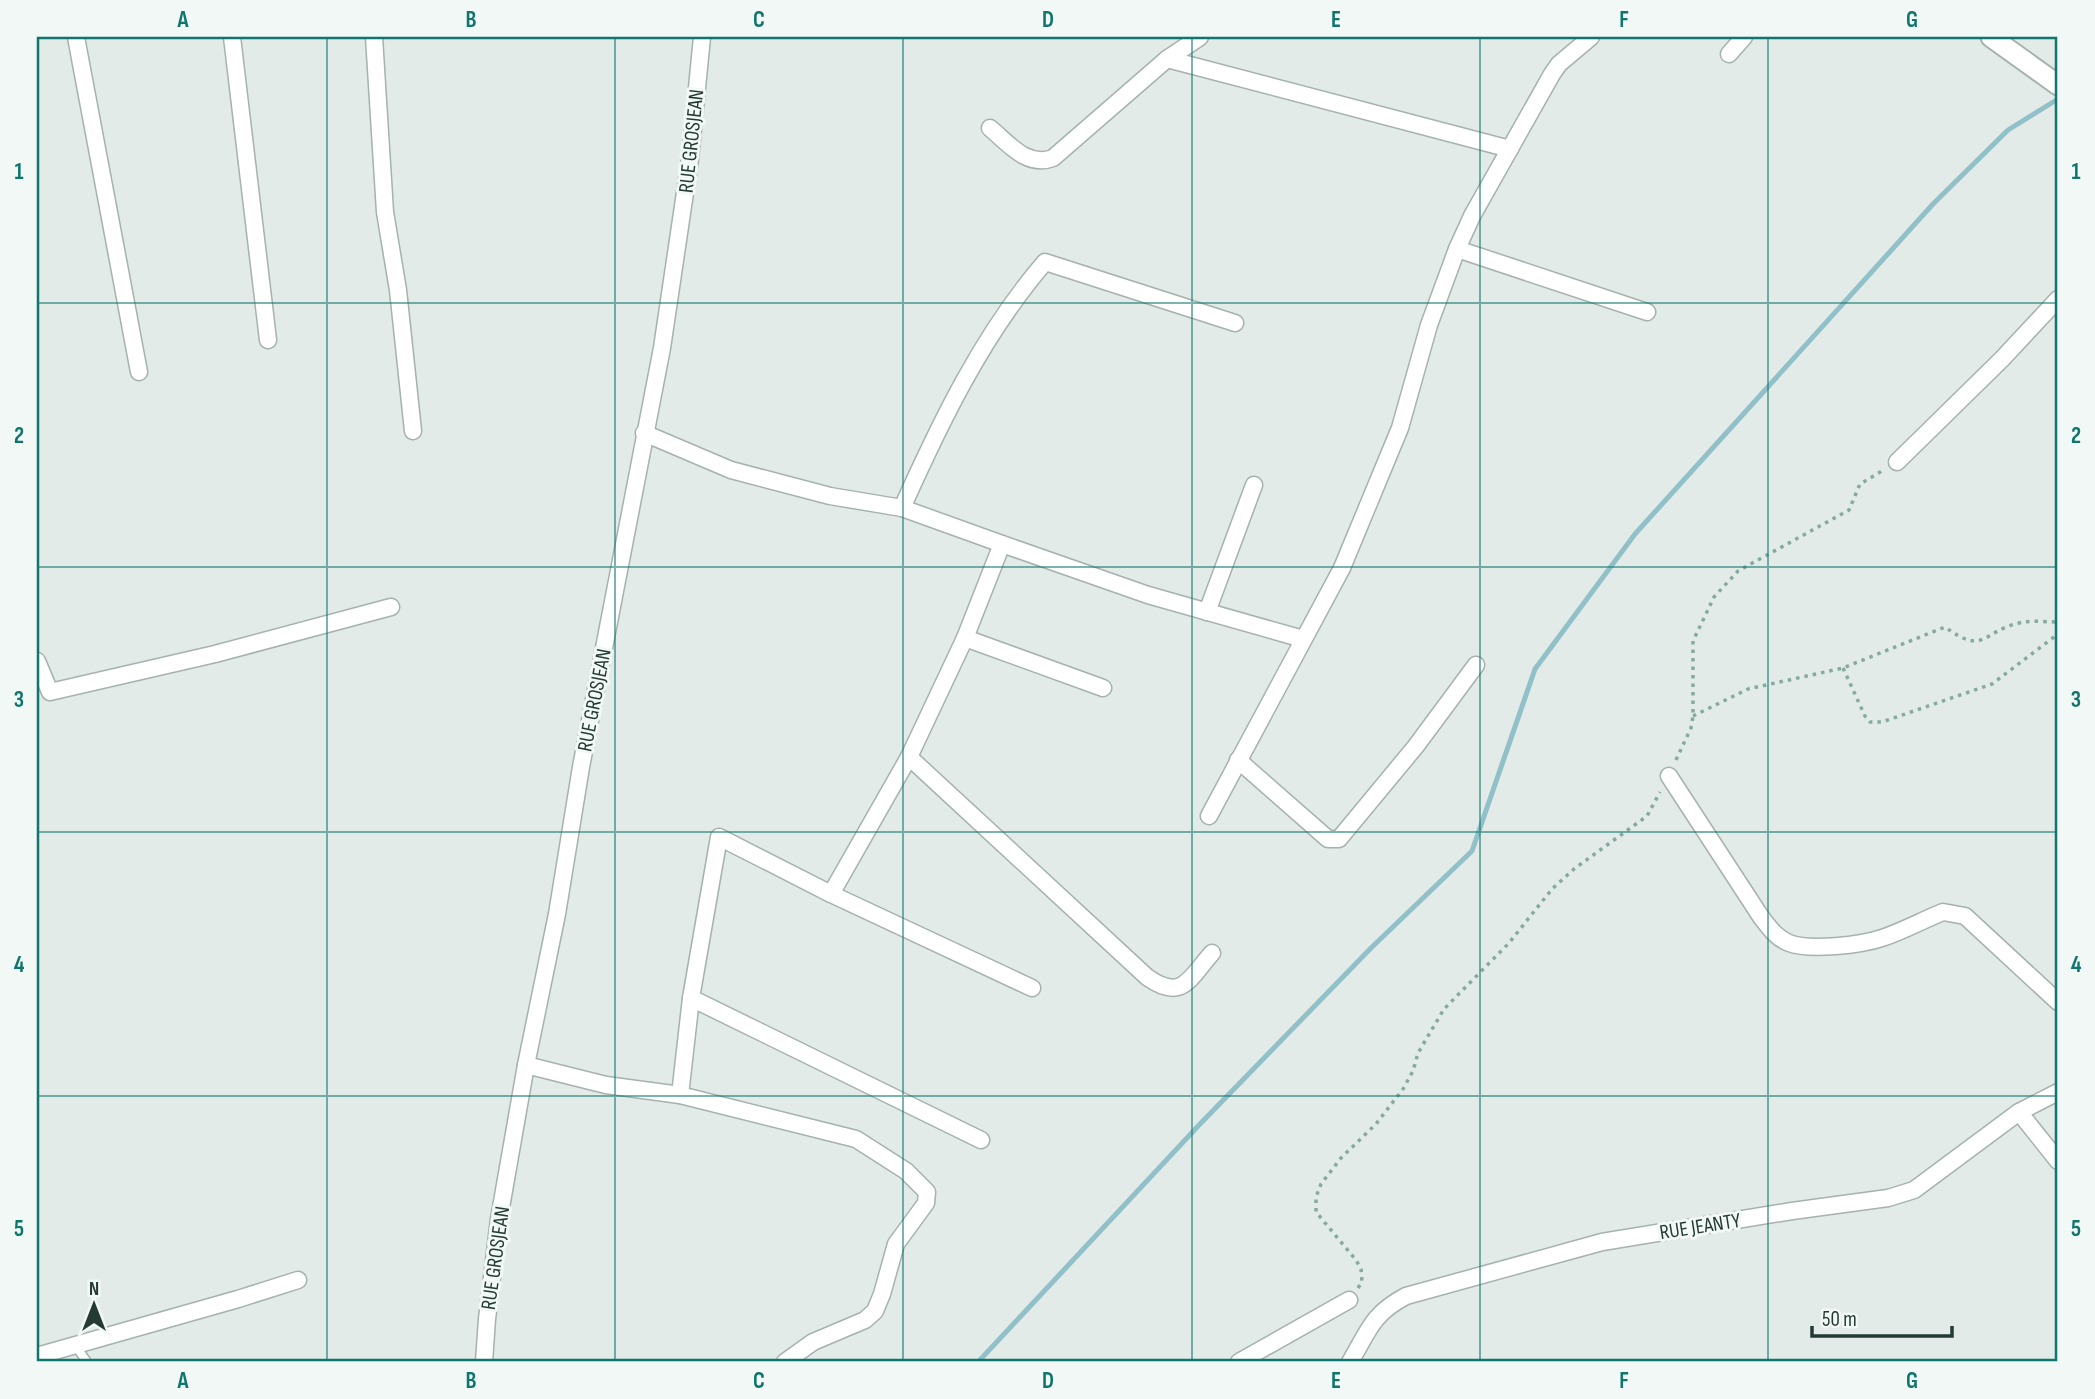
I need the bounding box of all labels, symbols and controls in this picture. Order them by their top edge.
text: A [177,6,190,34]
text: B [466,6,477,34]
text: C [753,6,765,34]
text: D [1042,6,1054,34]
text: E [1331,6,1341,34]
text: F [1619,6,1629,34]
text: G [1906,6,1918,34]
street label: RUE GROSJEAN [674,88,709,194]
text: 1 [14,158,24,186]
text: 1 [2071,158,2081,186]
text: 2 [14,422,24,450]
text: 2 [2071,422,2081,450]
street label: RUE GROSJEAN [572,647,617,754]
text: 3 [14,686,24,714]
text: 3 [2071,686,2081,714]
text: 4 [14,951,25,979]
text: 4 [2071,951,2082,979]
street label: RUE GROSJEAN [476,1205,515,1311]
street label: RUE JEANTY [1658,1208,1743,1245]
text: 5 [14,1215,24,1243]
text: 5 [2071,1215,2081,1243]
north arrow [60,1270,130,1340]
text: N [89,1278,99,1301]
scale bar [1812,1294,1952,1338]
text: 50 m [1822,1307,1857,1332]
text: A [177,1367,190,1395]
text: B [466,1367,477,1395]
text: C [753,1367,765,1395]
text: D [1042,1367,1054,1395]
text: E [1331,1367,1341,1395]
text: F [1619,1367,1629,1395]
text: G [1906,1367,1918,1395]

